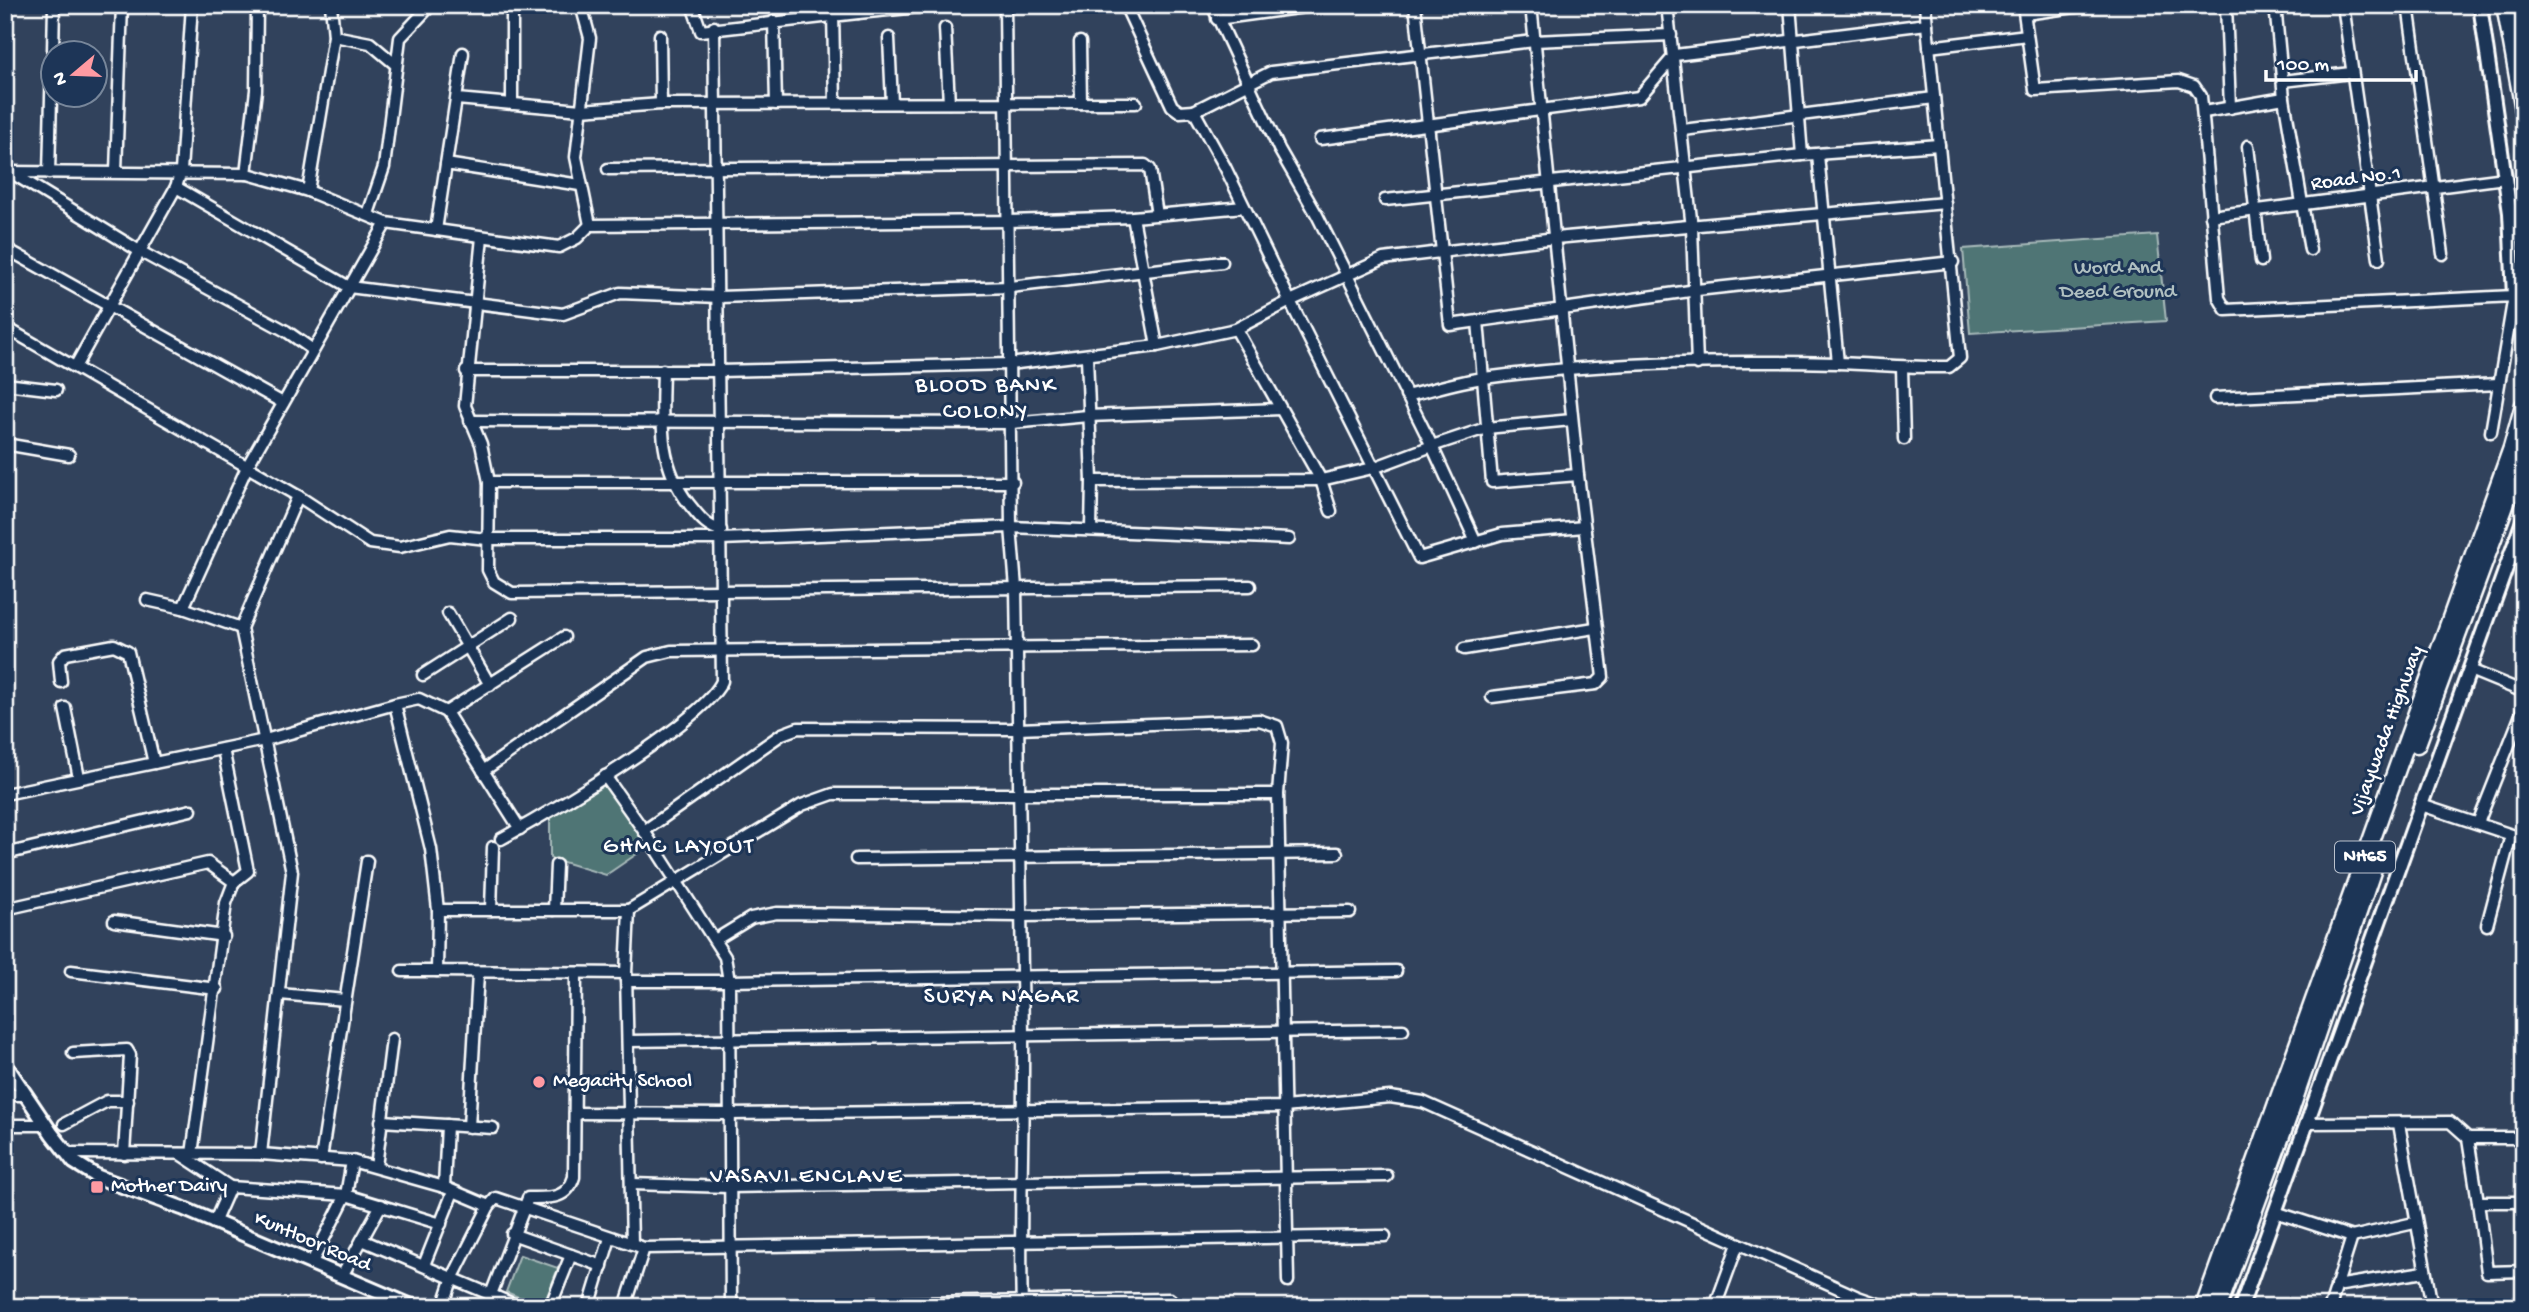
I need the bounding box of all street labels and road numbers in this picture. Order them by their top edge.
street label: Road No.1 [2310,162,2402,198]
street label: Vijaywada Highway [2345,643,2430,820]
road number: NH65 [2335,842,2395,872]
street label: Kuntloor Road [250,1207,376,1280]

